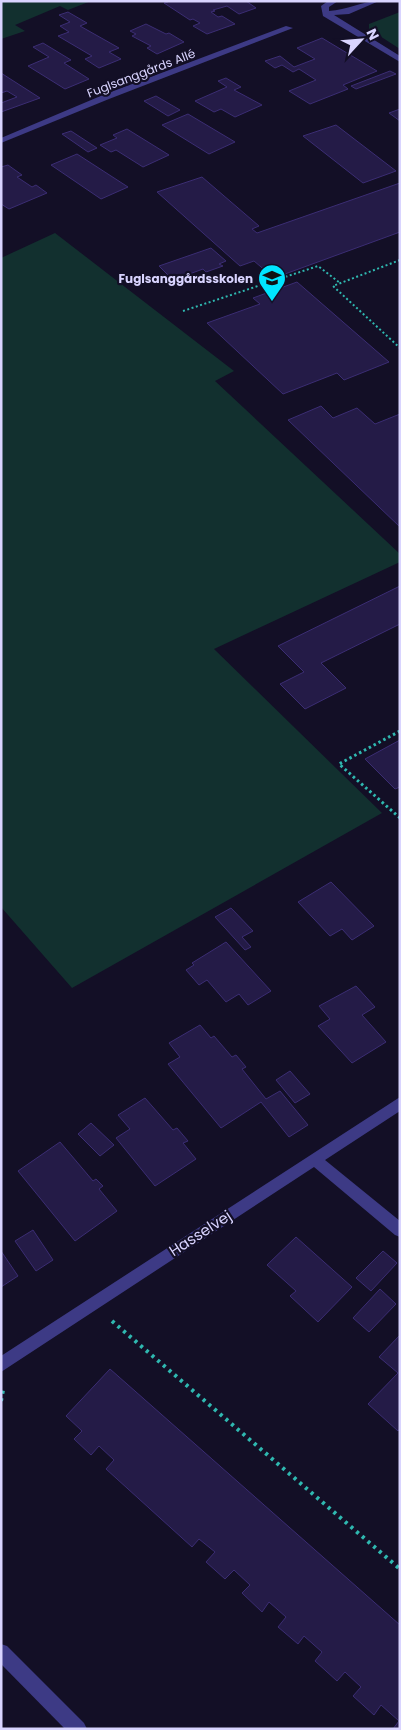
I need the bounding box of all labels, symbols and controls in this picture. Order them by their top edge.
north arrow [336,15,386,65]
text: N [361,25,384,43]
street label: Fuglsanggårds Allé [84,45,198,101]
school or university icon: Fuglsanggårdsskolen [257,263,287,302]
place label: Fuglsanggårdsskolen [119,270,253,287]
street label: Hasselvej [165,1205,235,1261]

